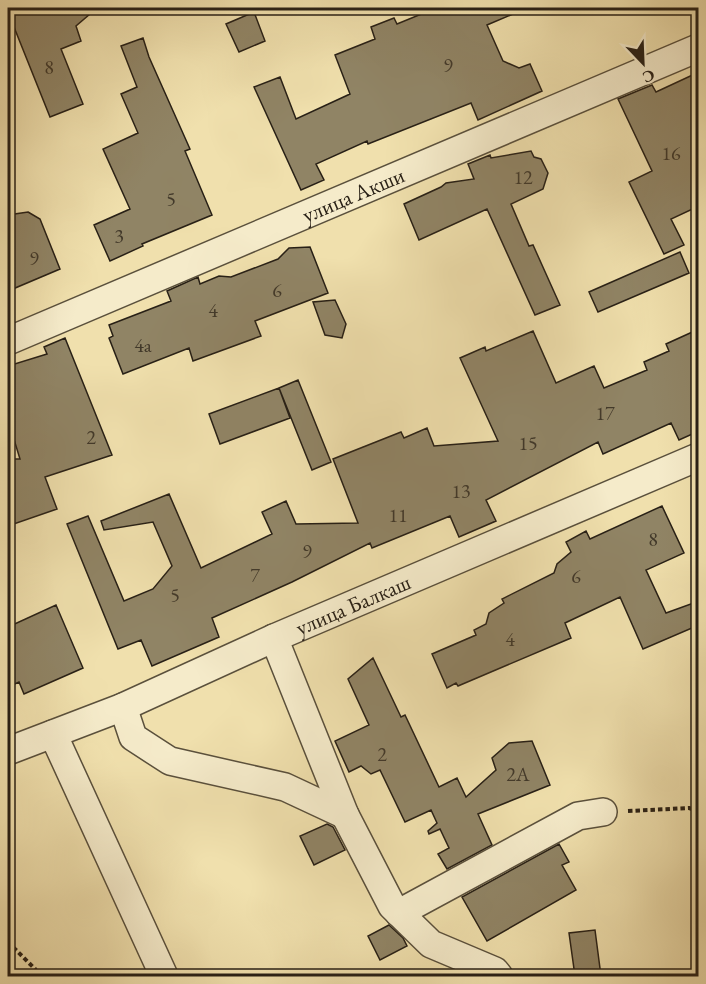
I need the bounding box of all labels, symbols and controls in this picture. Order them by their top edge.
north arrow [613,33,673,93]
house number: 9 [443,52,453,78]
house number: 8 [44,54,54,80]
text: С [639,64,658,88]
house number: 16 [661,140,681,166]
street label: улица Акши [298,160,409,229]
house number: 12 [513,164,533,190]
house number: 5 [166,186,176,212]
house number: 3 [114,223,124,249]
house number: 9 [29,245,39,271]
house number: 6 [272,277,282,303]
house number: 4 [208,297,218,323]
house number: 4а [134,332,152,358]
house number: 17 [595,400,615,426]
house number: 2 [86,424,96,450]
house number: 15 [518,430,538,456]
house number: 13 [451,478,471,504]
house number: 11 [388,502,408,528]
house number: 8 [648,526,658,552]
house number: 9 [302,538,312,564]
house number: 7 [250,562,260,588]
house number: 6 [571,563,581,589]
street label: улица Балкаш [291,567,415,642]
house number: 5 [170,582,180,608]
house number: 4 [505,626,515,652]
house number: 2 [377,741,387,767]
house number: 2А [506,761,530,787]

